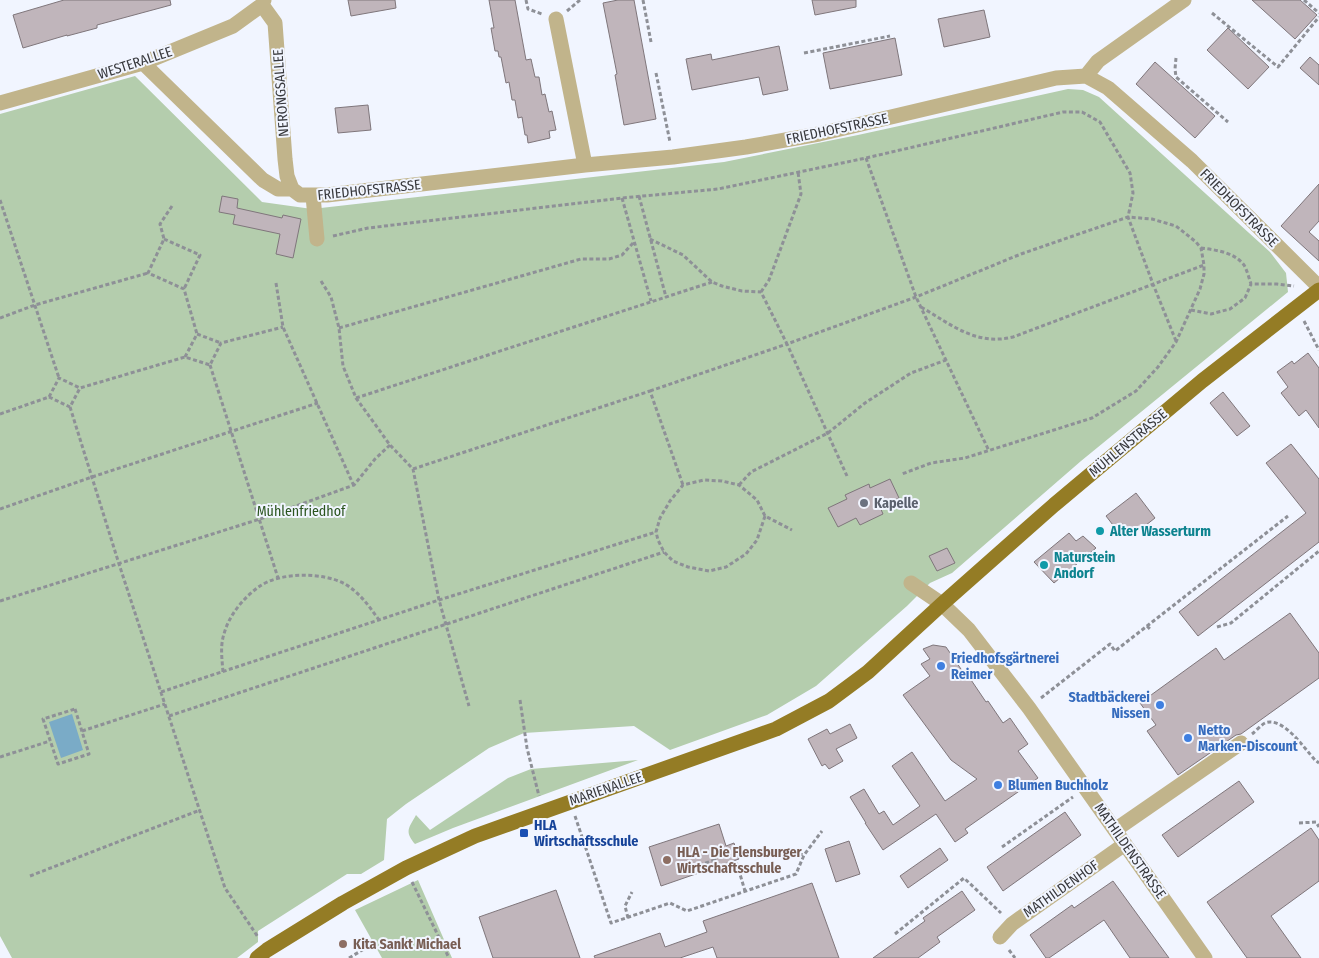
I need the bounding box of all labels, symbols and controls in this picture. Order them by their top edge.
street label: WESTERALLEE [96,43,175,83]
street label: NERONGSALLEE [269,48,293,137]
street label: FRIEDHOFSTRASSE [785,110,890,148]
street label: FRIEDHOFSTRASSE [1196,165,1282,251]
street label: FRIEDHOFSTRASSE [317,176,422,204]
street label: MÜHLENSTRASSE [1085,404,1171,480]
place label: Kapelle [874,495,918,512]
marker: Kapelle [858,497,870,509]
park label: Mühlenfriedhof [257,503,347,520]
place label: Alter Wasserturm [1109,523,1211,540]
marker: Alter Wasserturm [1094,525,1106,537]
place label: Naturstein Andorf [1053,549,1115,582]
marker: Naturstein Andorf [1038,559,1050,571]
place label: Friedhofsgärtnerei Reimer [951,650,1060,683]
marker: Friedhofsgärtnerei Reimer [935,660,947,672]
place label: Stadtbäckerei Nissen [1068,689,1150,722]
marker: Stadtbäckerei Nissen [1154,699,1166,711]
place label: Netto Marken-Discount [1198,722,1299,755]
marker: Netto Marken-Discount [1182,732,1194,744]
street label: MARIENALLEE [567,768,645,810]
place label: Blumen Buchholz [1008,777,1108,794]
marker: Blumen Buchholz [992,779,1004,791]
street label: MATHILDENSTRASSE [1091,800,1170,903]
place label: HLA Wirtschaftsschule [534,817,638,850]
marker: HLA Wirtschaftsschule [518,827,530,839]
place label: HLA - Die Flensburger Wirtschaftsschule [677,844,803,877]
marker: HLA - Die Flensburger Wirtschaftsschule [661,854,673,866]
street label: MATHILDENHOF [1020,857,1102,921]
place label: Kita Sankt Michael [353,936,461,953]
marker: Kita Sankt Michael [337,938,349,950]

